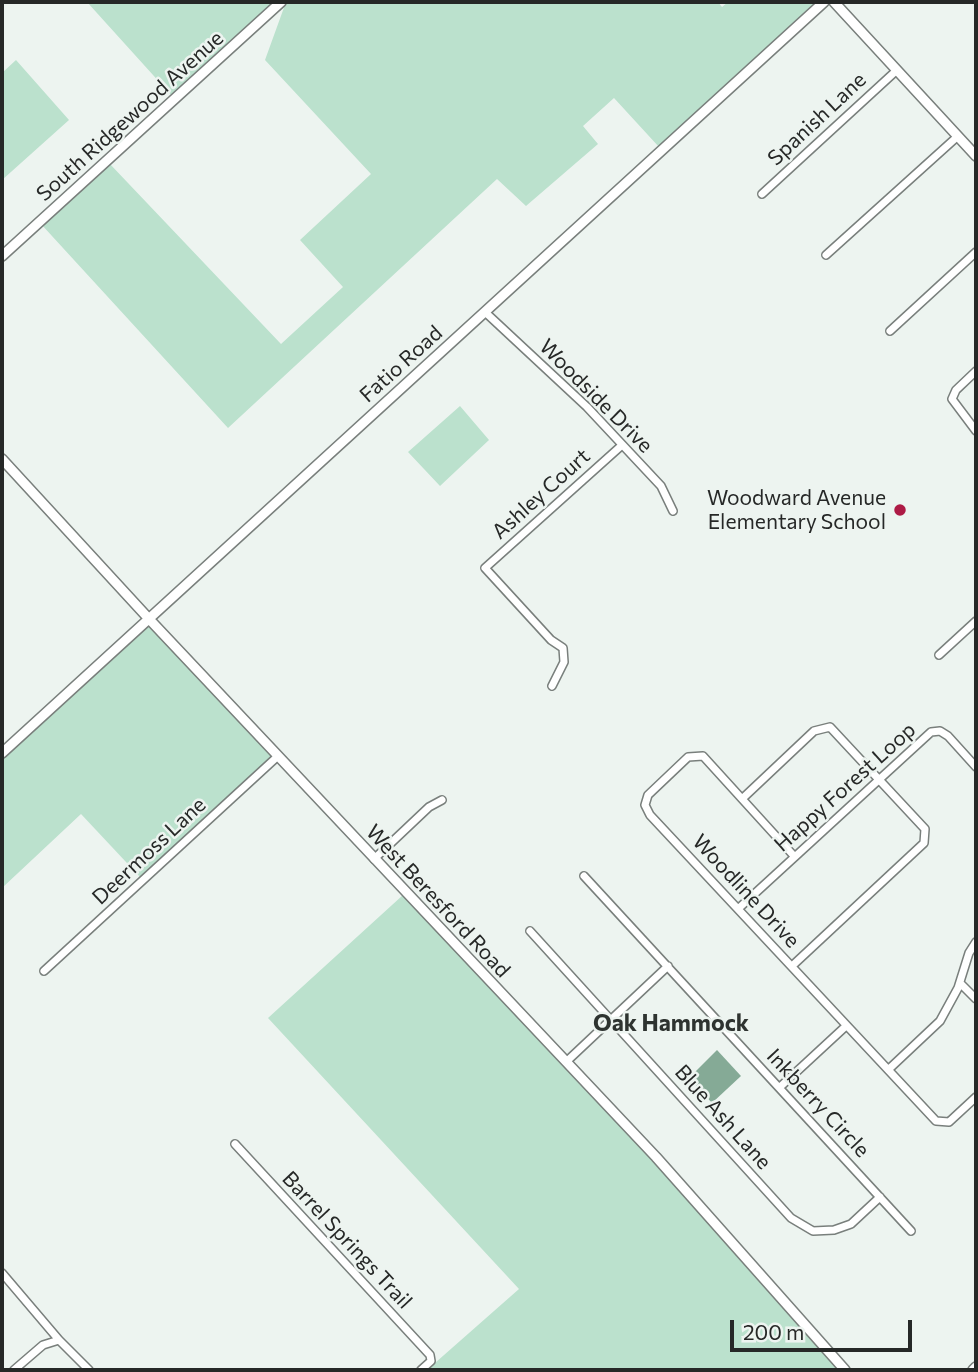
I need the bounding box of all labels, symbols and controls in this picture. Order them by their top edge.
street label: South Ridgewood Avenue [31,25,229,207]
street label: Spanish Lane [763,67,871,171]
street label: Fatio Road [355,320,447,408]
street label: Woodside Drive [534,334,658,458]
street label: Ashley Court [487,444,595,544]
place label: Woodward Avenue Elementary School [707,485,886,535]
marker: Woodward Avenue Elementary School [892,502,908,518]
street label: Happy Forest Loop [769,717,921,857]
street label: Deermoss Lane [87,792,211,910]
street label: West Beresford Road [361,819,515,983]
street label: Woodline Drive [687,829,805,953]
district label: Oak Hammock [593,1009,749,1037]
street label: Inkberry Circle [761,1044,875,1162]
street label: Blue Ash Lane [669,1060,777,1174]
street label: Barrel Springs Trail [277,1166,417,1314]
scale bar [733,1306,915,1350]
text: 200 m [743,1319,804,1344]

